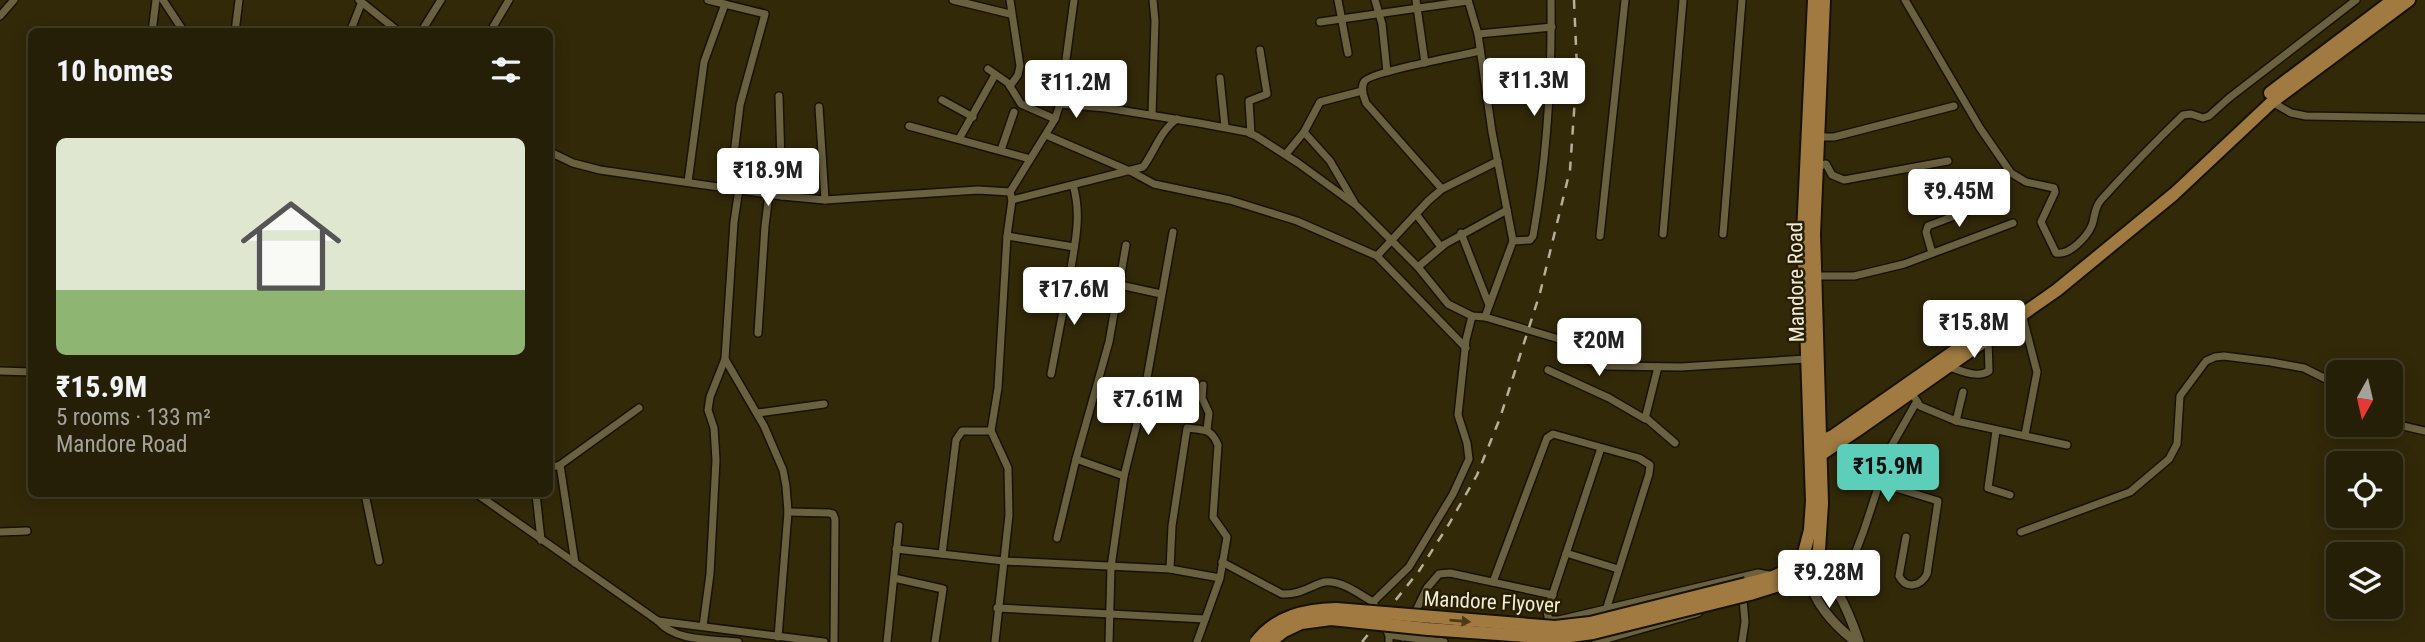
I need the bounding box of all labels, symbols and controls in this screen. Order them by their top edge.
icon: filters [487,51,525,89]
text: 10 homes [56,53,173,88]
pin: ₹11.3M [1477,58,1591,118]
pin: ₹11.2M [1019,60,1133,120]
text: ₹11.3M [1499,67,1569,94]
text: ₹11.2M [1041,69,1111,96]
pin: ₹18.9M [711,148,825,208]
text: ₹18.9M [733,157,803,184]
pin: ₹9.45M [1902,170,2016,229]
text: ₹9.45M [1924,178,1994,205]
icon: home [228,183,354,309]
street label: Mandore Road [1783,222,1809,342]
pin: ₹17.6M [1017,268,1131,327]
text: ₹17.6M [1039,276,1109,303]
pin: ₹15.8M [1917,300,2031,360]
text: ₹15.8M [1939,309,2009,336]
pin: ₹20M [1558,318,1640,378]
text: ₹20M [1573,327,1625,354]
north arrow [2326,360,2403,438]
map controls [2326,360,2403,619]
text: ₹15.9M [56,369,147,404]
pin: ₹7.61M [1091,378,1205,437]
text: ₹7.61M [1113,386,1183,413]
text: 5 rooms · 133 m² [56,404,211,431]
text: Mandore Road [56,431,188,458]
pin: ₹15.9M [1831,444,1945,504]
button: locate [2326,451,2403,528]
text: ₹15.9M [1853,453,1923,480]
button: layers [2326,542,2403,619]
pin: ₹9.28M [1772,550,1886,610]
text: ₹9.28M [1794,559,1864,586]
street label: Mandore Flyover [1423,586,1561,618]
one-way arrow [1449,616,1471,627]

